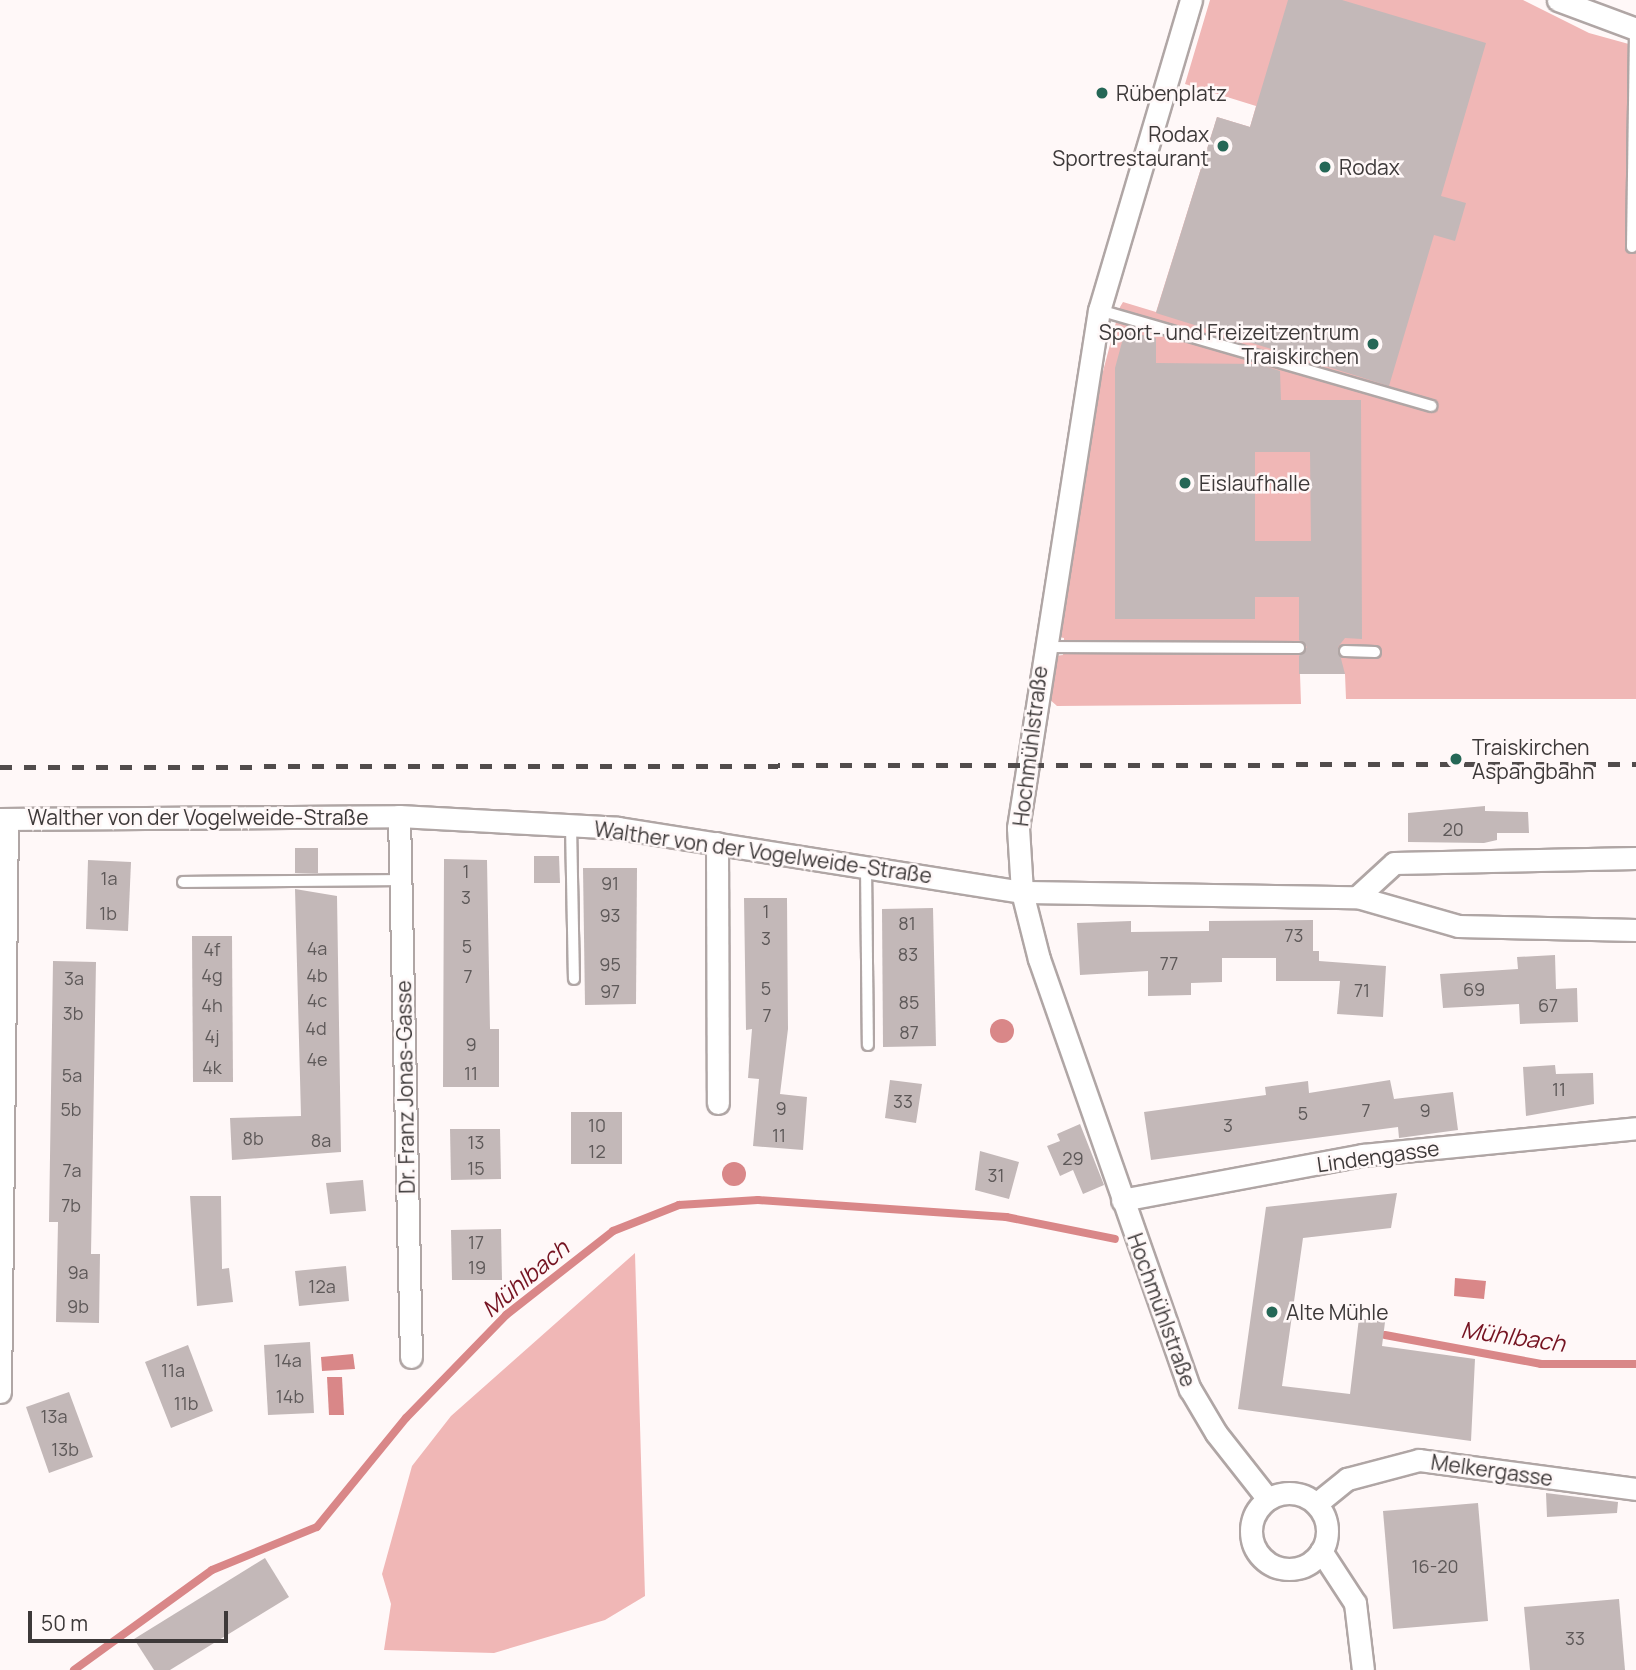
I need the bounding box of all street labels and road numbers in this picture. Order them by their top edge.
street label: Hochmühlstraße [1008,664,1052,828]
street label: Walther von der Vogelweide-Straße [28,804,368,830]
street label: Walther von der Vogelweide-Straße [592,816,934,888]
street label: Dr. Franz Jonas-Gasse [391,980,419,1194]
street label: Lindengasse [1315,1135,1441,1177]
street label: Hochmühlstraße [1123,1230,1201,1390]
street label: Melkergasse [1429,1449,1555,1491]

